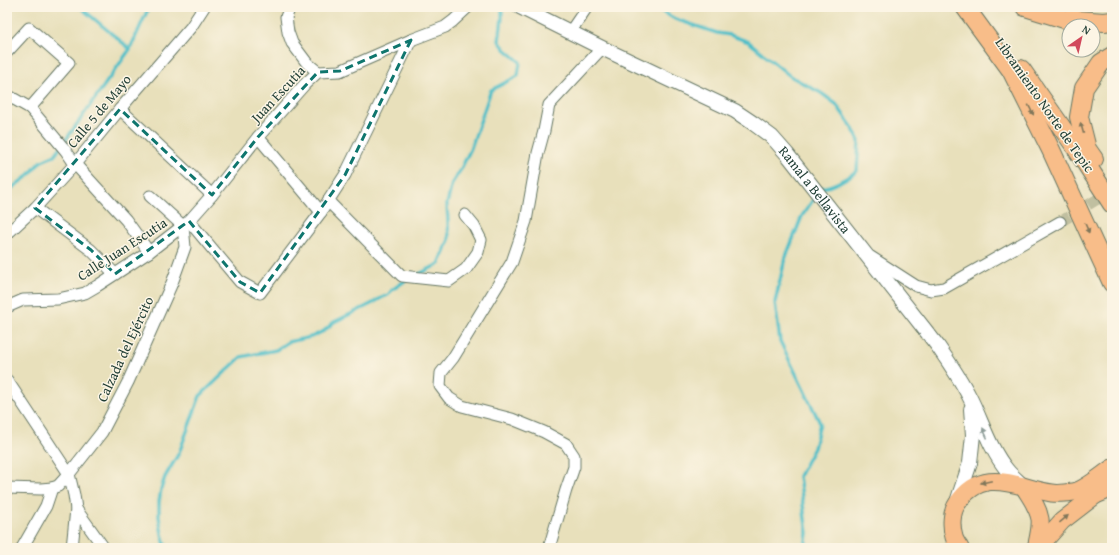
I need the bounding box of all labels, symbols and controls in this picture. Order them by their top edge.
north arrow [1061,18,1101,58]
text: N [1079,21,1095,39]
street label: Libramiento Norte de Tepic [991,34,1099,176]
street label: Juan Escutia [245,61,310,128]
street label: Calle 5 de Mayo [62,70,136,152]
one-way arrow [1028,104,1034,116]
one-way arrow [1079,122,1085,134]
street label: Ramal a Bellavista [774,141,856,238]
street label: Calle Juan Escutia [73,212,171,285]
one-way arrow [1084,222,1090,233]
street label: Calzada del Ejército [92,293,158,405]
one-way arrow [982,427,989,439]
one-way arrow [980,480,992,486]
one-way arrow [1059,515,1070,524]

